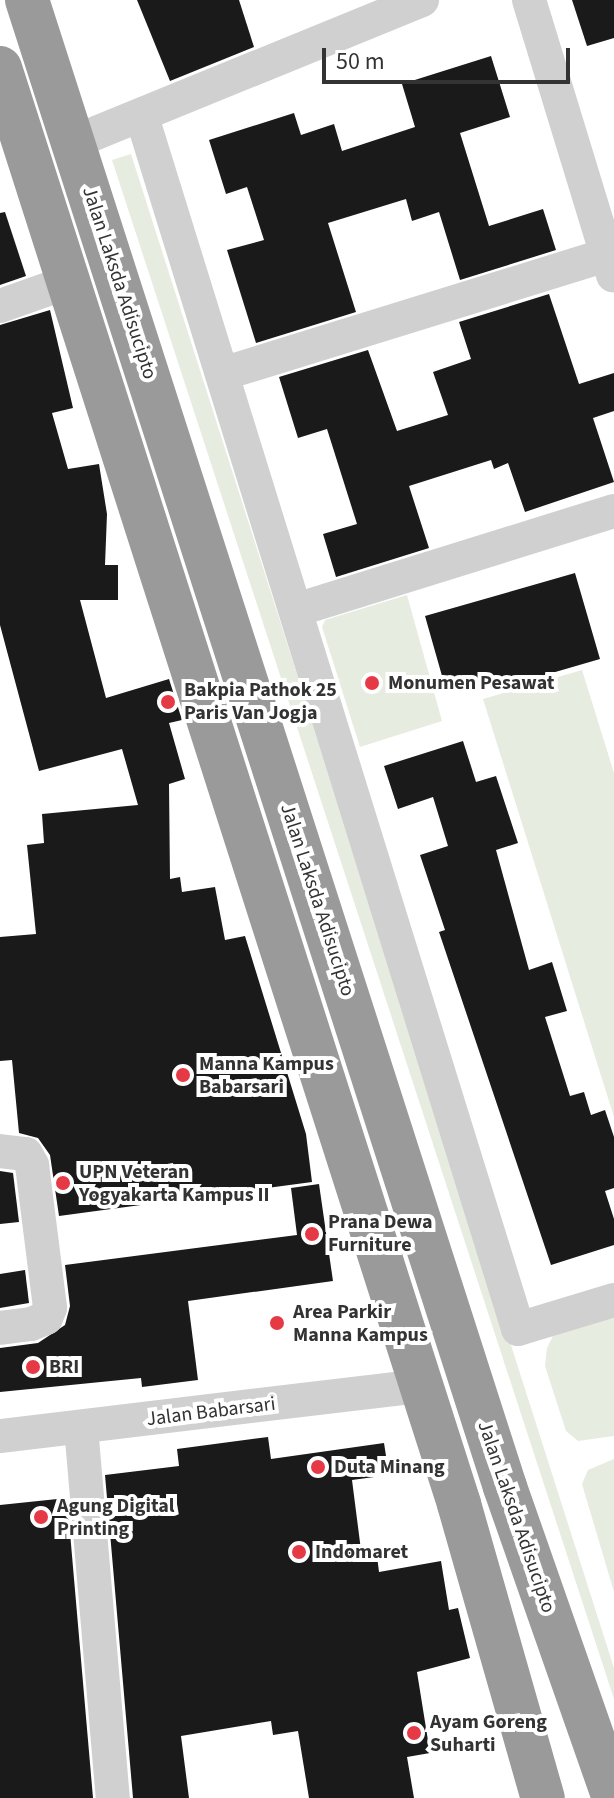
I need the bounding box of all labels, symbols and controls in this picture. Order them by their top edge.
scale bar [326,32,574,82]
text: 50 m [336,44,385,79]
street label: Jalan Laksda Adisucipto [76,184,162,382]
place label: Monumen Pesawat [388,671,554,695]
marker: Monumen Pesawat [363,674,381,692]
place label: Bakpia Pathok 25 Paris Van Jogja [184,678,337,725]
marker: Bakpia Pathok 25 Paris Van Jogja [159,693,177,711]
street label: Jalan Laksda Adisucipto [274,801,360,999]
place label: Manna Kampus Babarsari [199,1052,334,1099]
marker: Manna Kampus Babarsari [174,1066,192,1084]
place label: UPN Veteran Yogyakarta Kampus II [79,1160,270,1207]
marker: UPN Veteran Yogyakarta Kampus II [54,1174,72,1192]
place label: Prana Dewa Furniture [328,1210,433,1257]
marker: Prana Dewa Furniture [303,1225,321,1243]
place label: Area Parkir Manna Kampus [293,1300,428,1347]
marker: Area Parkir Manna Kampus [268,1314,286,1332]
place label: BRI [49,1355,79,1379]
marker: BRI [24,1358,42,1376]
street label: Jalan Babarsari [145,1392,277,1432]
street label: Jalan Laksda Adisucipto [472,1418,560,1616]
place label: Duta Minang [334,1455,445,1479]
marker: Duta Minang [309,1458,327,1476]
place label: Agung Digital Printing [57,1494,175,1541]
marker: Agung Digital Printing [32,1508,50,1526]
place label: Indomaret [315,1540,408,1564]
marker: Indomaret [290,1543,308,1561]
place label: Ayam Goreng Suharti [430,1710,547,1757]
marker: Ayam Goreng Suharti [405,1724,423,1742]

